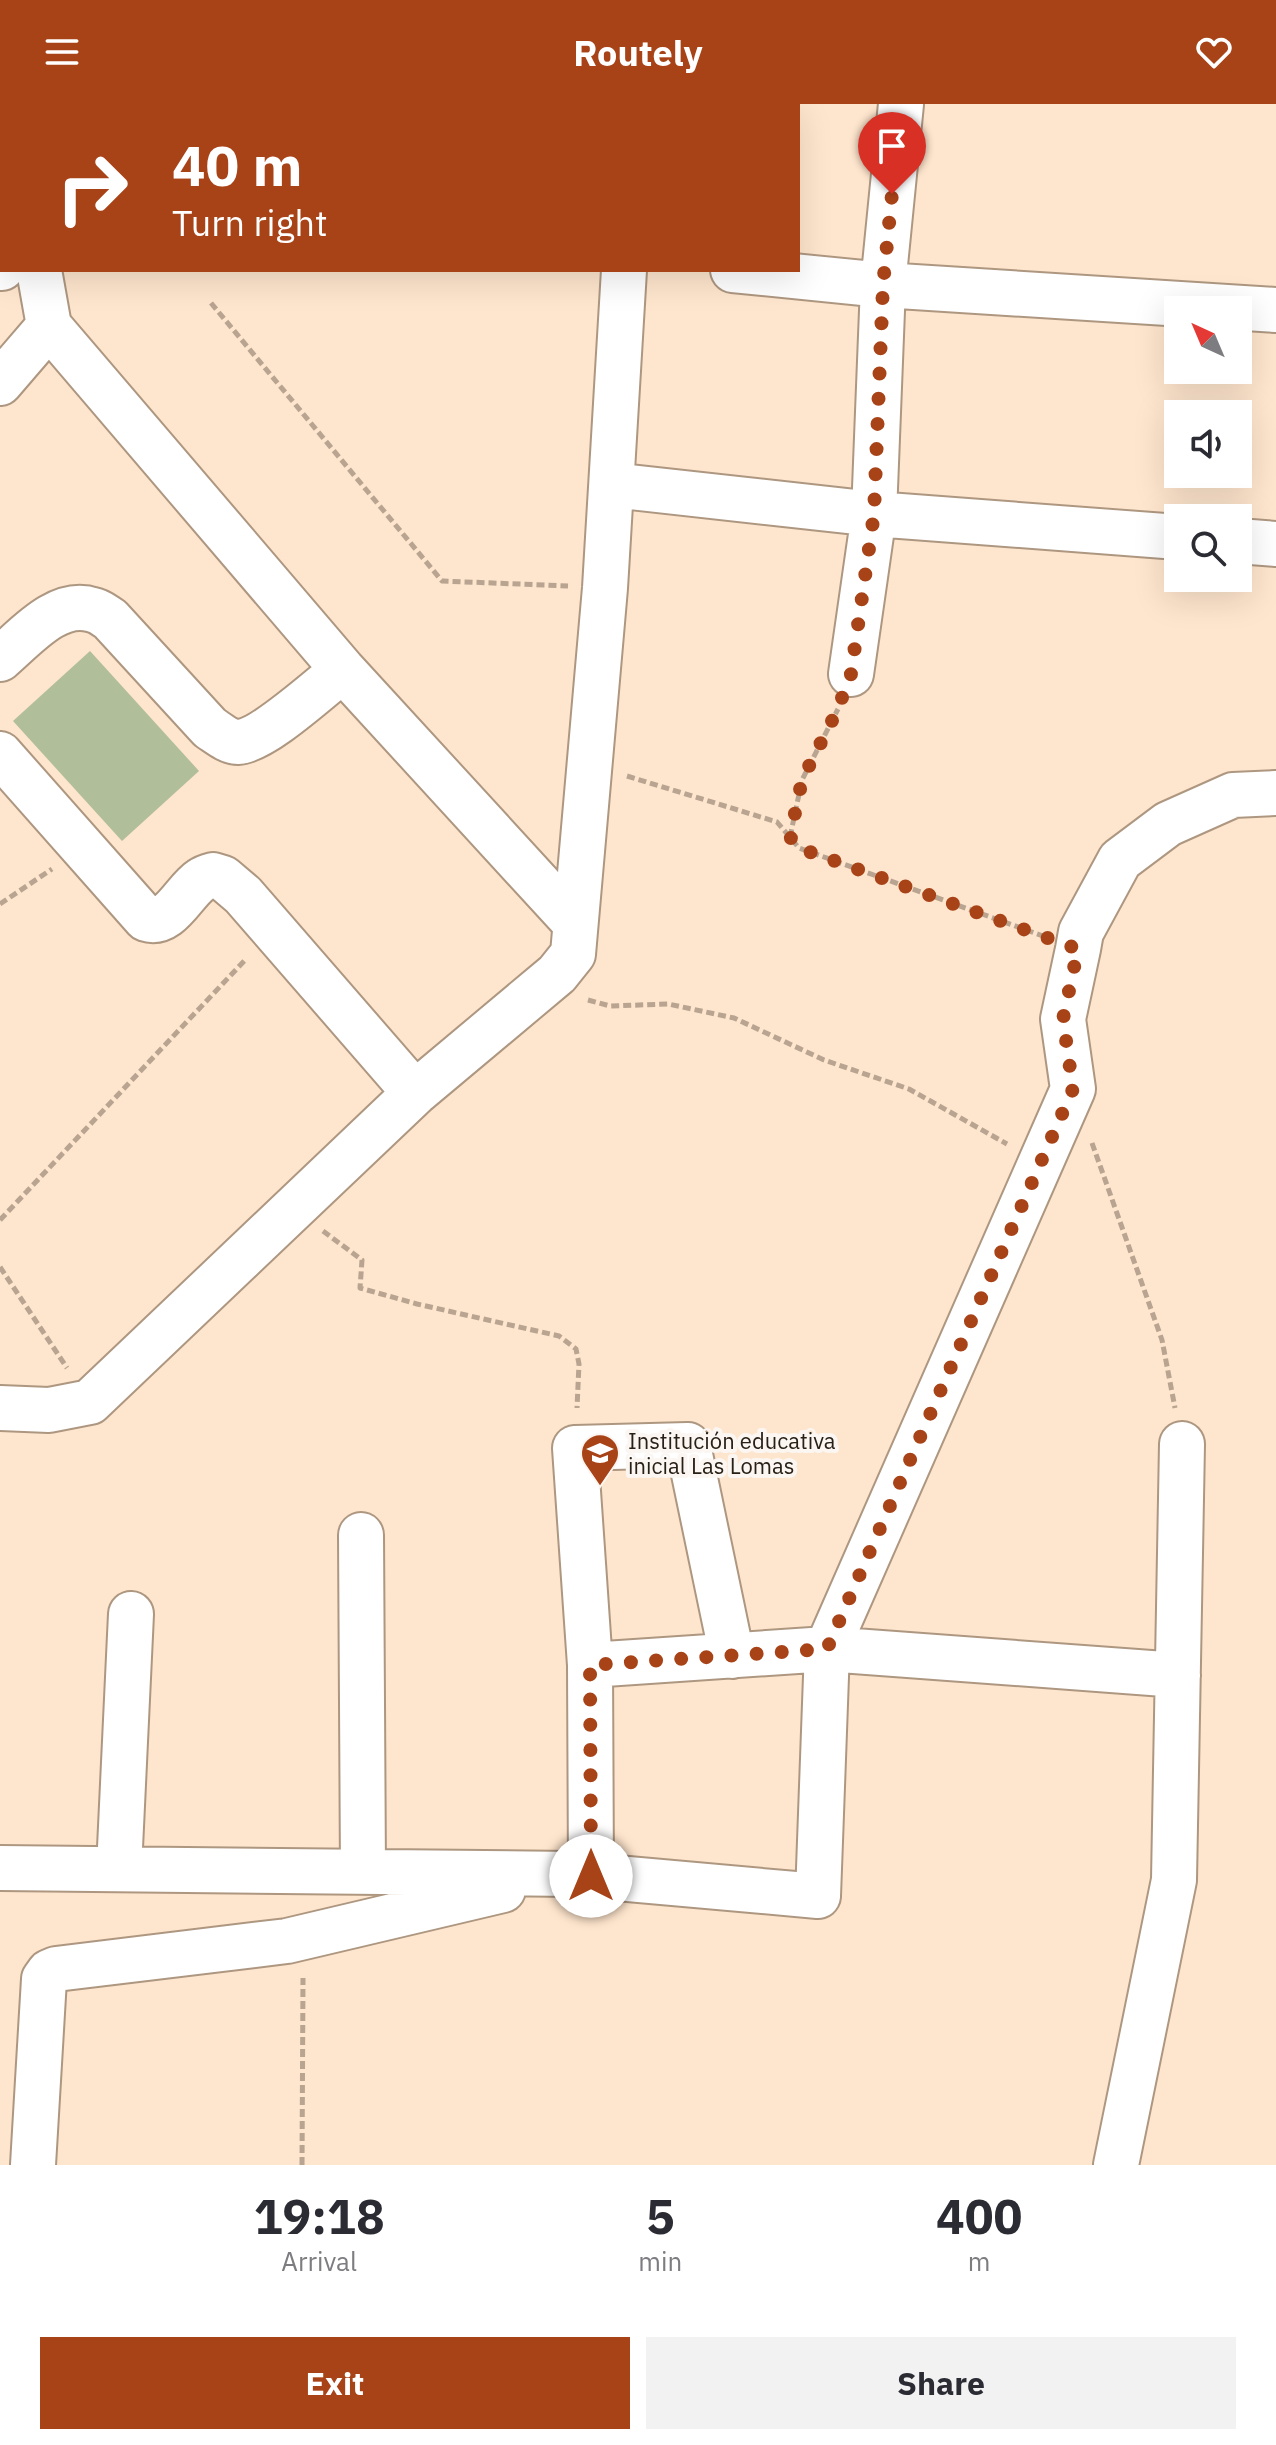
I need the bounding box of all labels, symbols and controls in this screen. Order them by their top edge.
text: Routely [573,29,703,76]
icon: menu [40,30,84,74]
icon: heart [1192,30,1236,74]
pin [858,112,926,194]
icon: arrive [870,124,914,168]
text: 40 m [172,129,302,201]
icon: right [40,136,144,240]
text: Turn right [172,199,328,246]
north arrow [1164,296,1252,384]
map controls [1164,296,1252,592]
button: sound [1164,400,1252,488]
button: search [1164,504,1252,592]
place label: Institución educativa inicial Las Lomas [628,1426,836,1480]
school or university icon: Institución educativa inicial Las Lomas [579,1432,621,1487]
position arrow [549,1834,633,1918]
text: 19:18 [254,2185,385,2247]
text: 5 [646,2185,675,2247]
text: 400 [936,2185,1022,2247]
text: Arrival [281,2244,357,2278]
text: min [638,2244,682,2278]
text: m [968,2244,990,2278]
button: Exit [40,2337,630,2429]
button: Share [646,2337,1236,2429]

